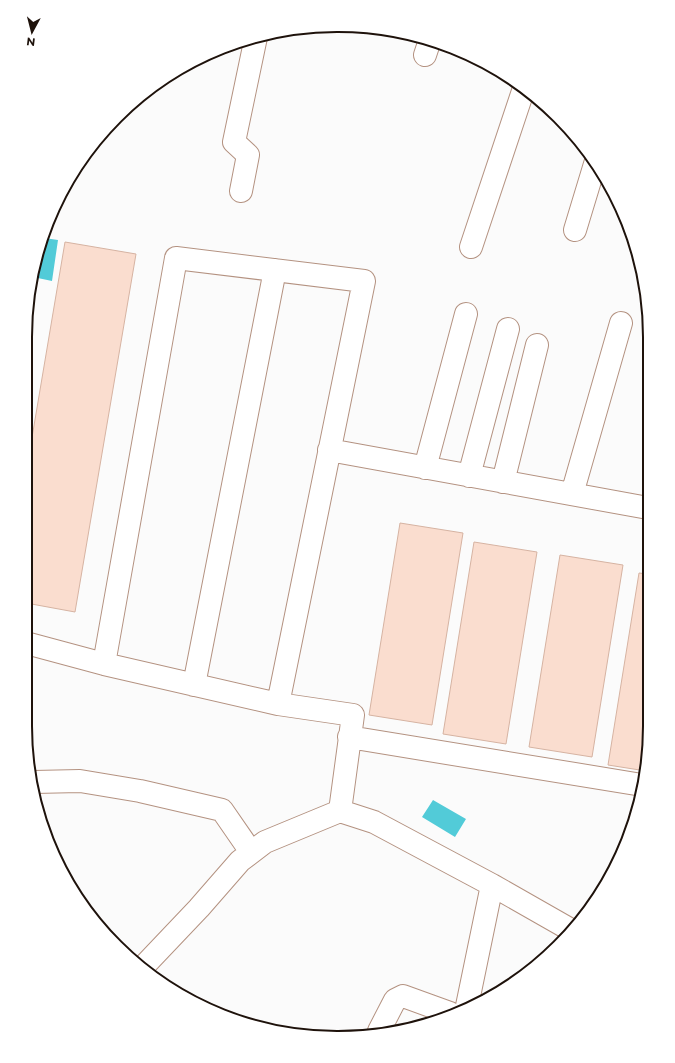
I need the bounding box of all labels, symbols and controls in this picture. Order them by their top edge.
north arrow [12,12,52,52]
text: N [26,34,36,49]

